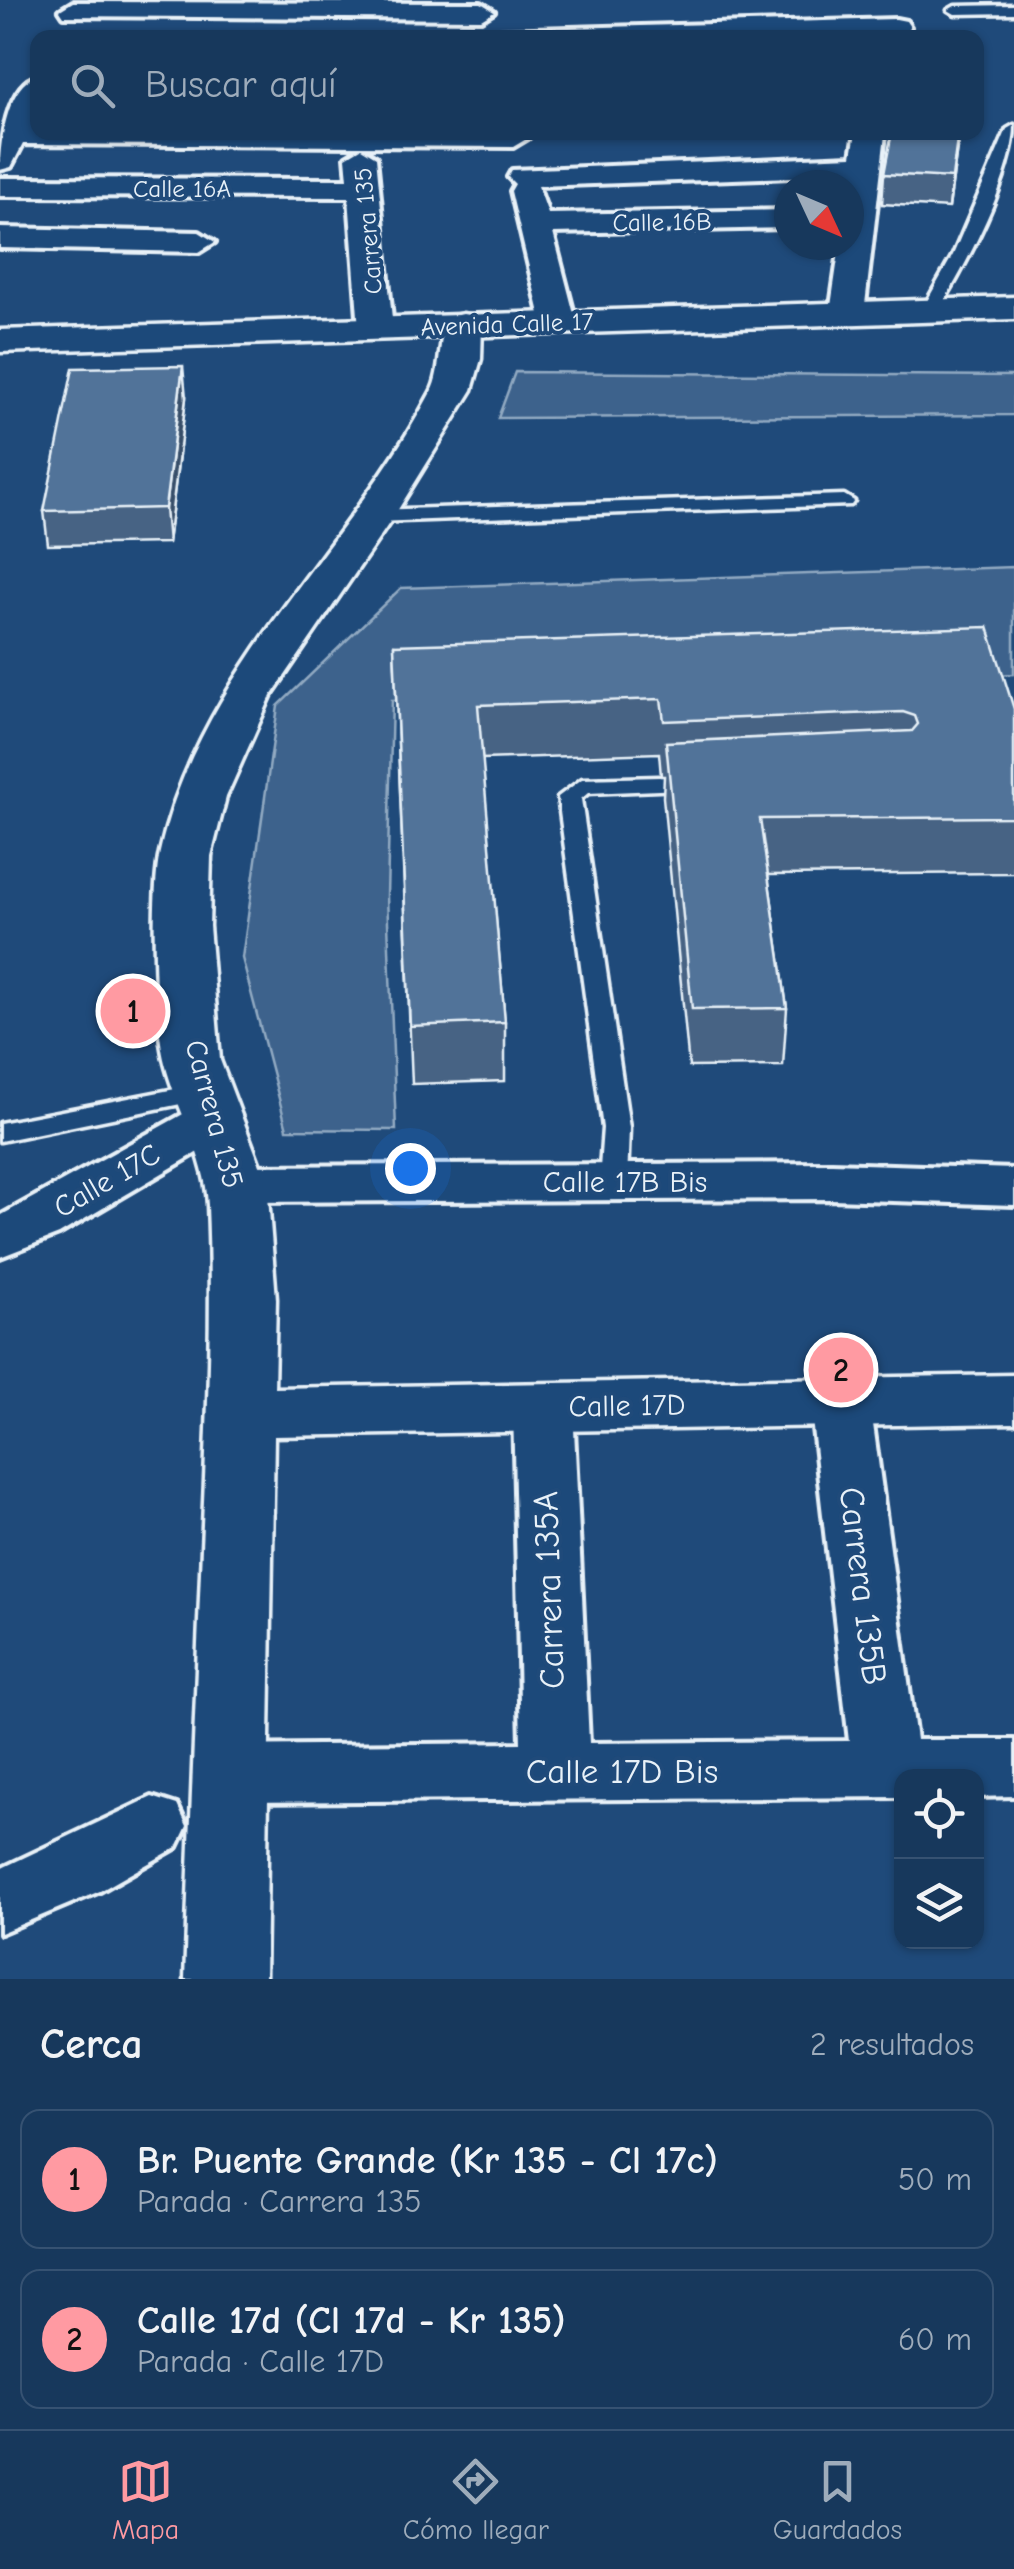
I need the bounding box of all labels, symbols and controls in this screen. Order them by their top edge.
search box [30,30,984,140]
icon: search [65,58,120,113]
text: Buscar aquí [145,63,337,107]
street label: Carrera 135 [348,167,388,295]
north arrow [774,170,864,260]
street label: Calle 16A [133,174,231,203]
street label: Calle 16B [612,207,712,237]
street label: Avenida Calle 17 [420,306,594,342]
pin: 1 [100,974,166,1048]
street label: Carrera 135 [177,1036,251,1192]
street label: Calle 17C [48,1137,166,1225]
your location [385,1143,436,1194]
street label: Calle 17B Bis [543,1165,707,1200]
pin: 2 [808,1332,874,1408]
street label: Calle 17D [568,1387,686,1425]
street label: Carrera 135B [831,1485,895,1687]
street label: Carrera 135A [525,1490,573,1690]
street label: Calle 17D Bis [526,1751,718,1792]
map controls [894,1769,984,1949]
button: locate [894,1769,984,1859]
button: layers [894,1859,984,1949]
text: Cerca [40,2020,143,2069]
text: 2 resultados [810,2026,974,2063]
text: Br. Puente Grande (Kr 135 - Cl 17c) [137,2139,718,2183]
text: 1 [68,2161,81,2198]
text: 50 m [898,2161,972,2198]
text: Parada · Carrera 135 [137,2183,422,2220]
text: Calle 17d (Cl 17d - Kr 135) [137,2299,566,2343]
text: 2 [67,2321,82,2358]
text: 60 m [898,2321,972,2358]
text: Parada · Calle 17D [137,2343,384,2380]
tab: Mapa [112,2454,179,2546]
tab: Cómo llegar [403,2454,549,2546]
tab: Guardados [773,2454,902,2546]

